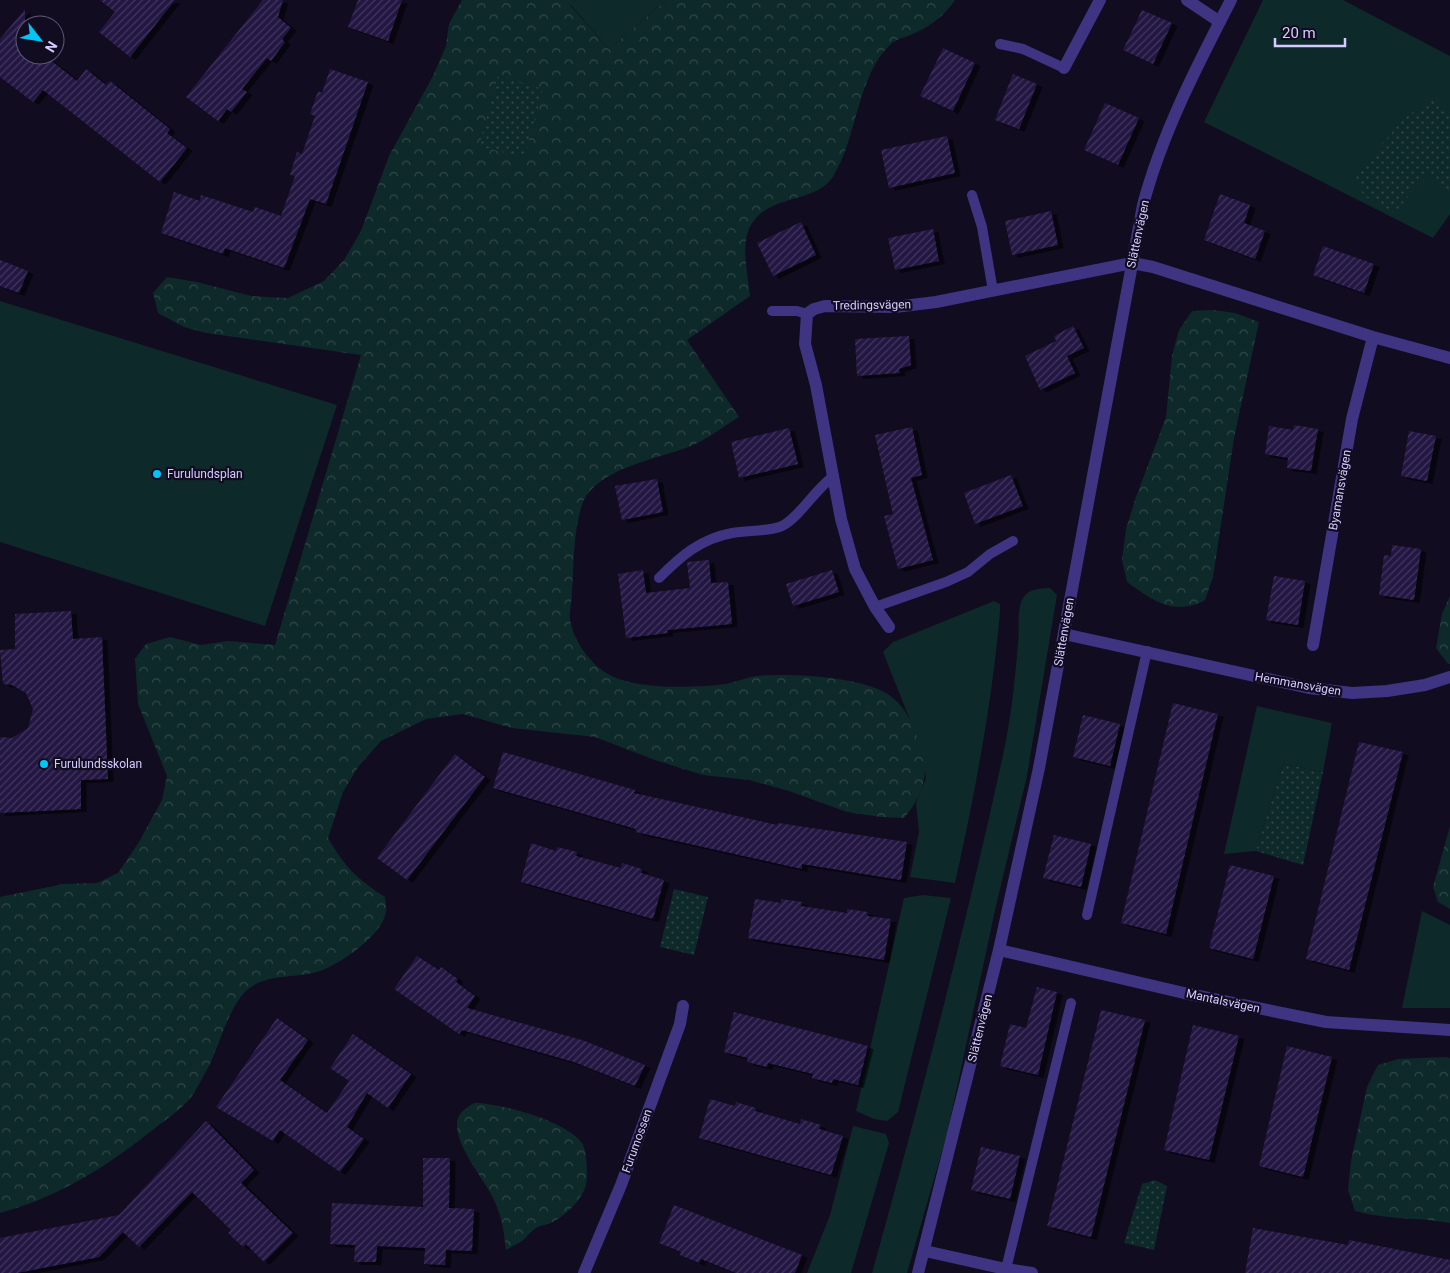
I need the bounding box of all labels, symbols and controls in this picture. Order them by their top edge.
north arrow [15,15,65,65]
scale bar [1275,15,1345,47]
text: 20 m [1282,24,1316,42]
text: N [42,38,61,55]
street label: Slättenvägen [1124,199,1152,269]
street label: Tredingsvägen [833,297,911,313]
street label: Byamansvägen [1326,449,1354,531]
place label: Furulundsplan [167,467,243,481]
marker: Furulundsplan [151,468,163,480]
street label: Slättenvägen [1051,597,1077,667]
street label: Hemmansvägen [1254,670,1342,698]
place label: Furulundsskolan [54,757,142,771]
marker: Furulundsskolan [38,758,50,770]
street label: Mantalsvägen [1185,986,1261,1016]
street label: Slättenvägen [965,993,995,1063]
street label: Furumossen [619,1107,655,1175]

